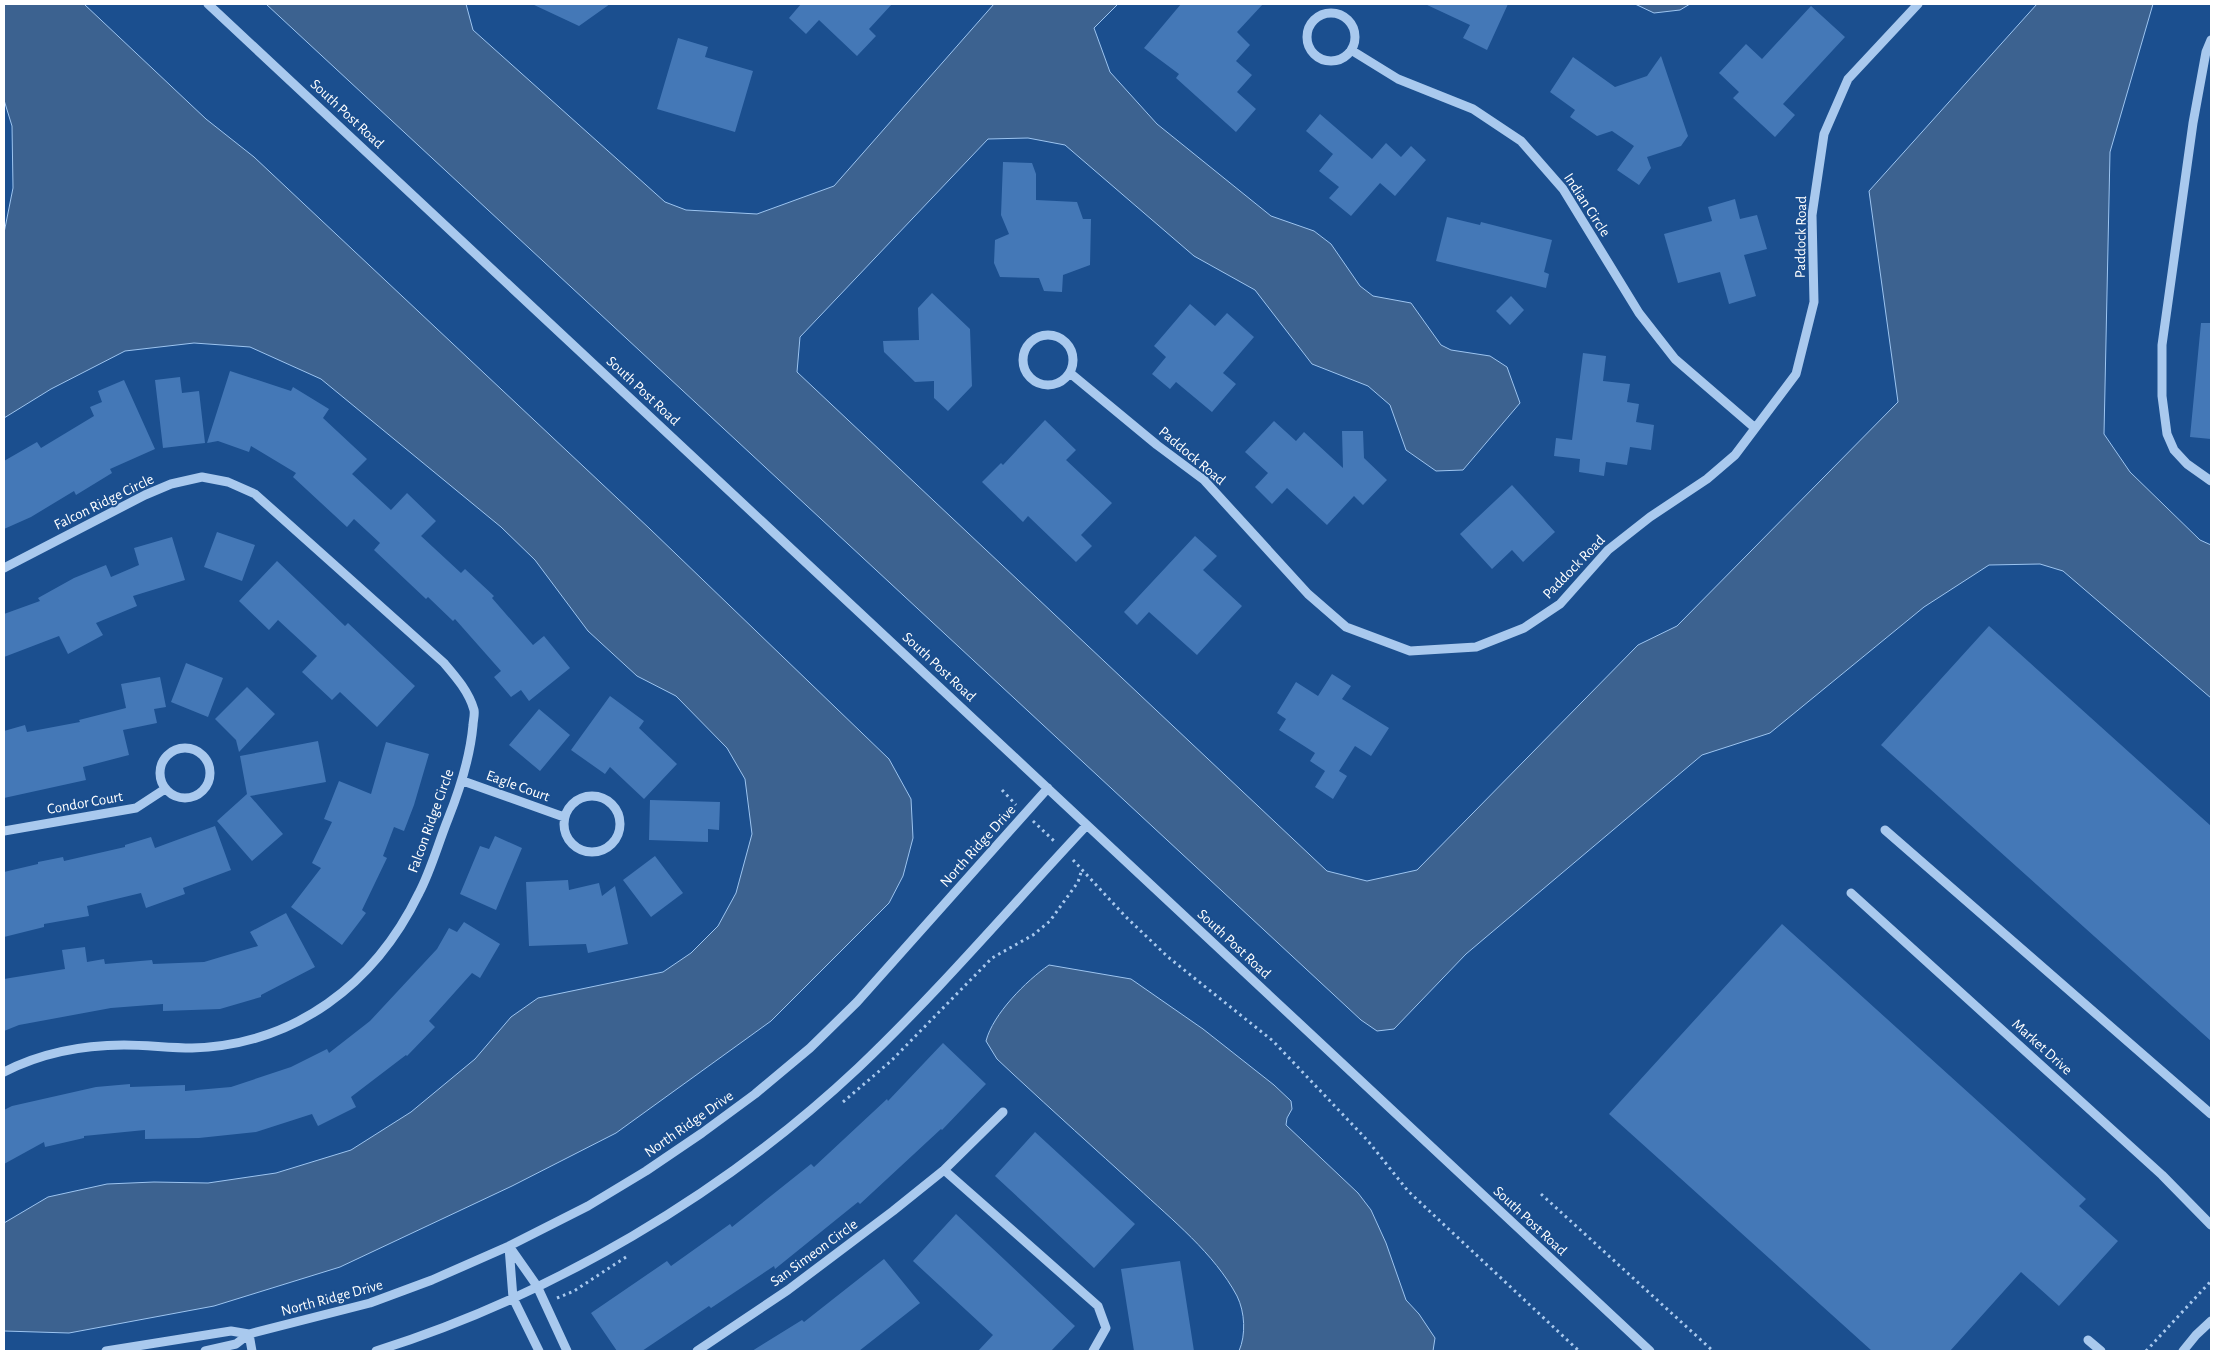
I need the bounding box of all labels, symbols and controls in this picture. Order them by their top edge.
street label: South Post Road [307,76,387,152]
street label: Indian Circle [1561,170,1613,240]
street label: Paddock Road [1793,196,1809,278]
street label: South Post Road [603,353,683,429]
street label: Paddock Road [1156,424,1228,488]
street label: Falcon Ridge Circle [52,471,156,533]
street label: Paddock Road [1540,532,1608,602]
street label: South Post Road [899,629,979,705]
street label: Falcon Ridge Circle [405,767,457,875]
street label: Eagle Court [484,768,552,804]
street label: Condor Court [46,789,124,817]
street label: North Ridge Drive [937,802,1019,890]
street label: South Post Road [1194,906,1274,982]
street label: Market Drive [2009,1016,2075,1078]
street label: North Ridge Drive [642,1088,736,1160]
street label: South Post Road [1490,1183,1570,1259]
street label: San Simeon Circle [768,1216,860,1289]
street label: North Ridge Drive [279,1277,385,1319]

